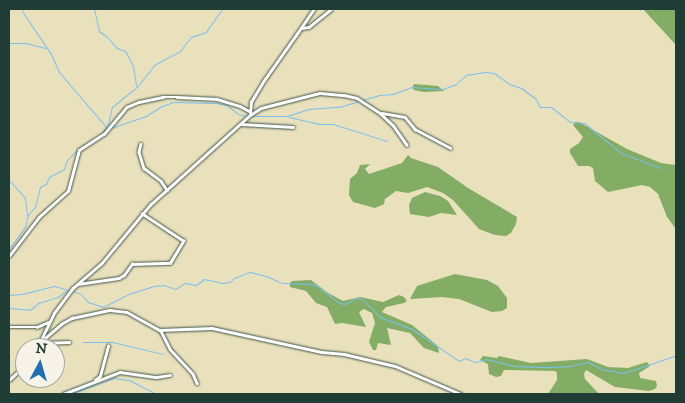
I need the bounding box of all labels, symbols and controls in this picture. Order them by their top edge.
north arrow [15,338,65,388]
text: N [35,340,48,359]

